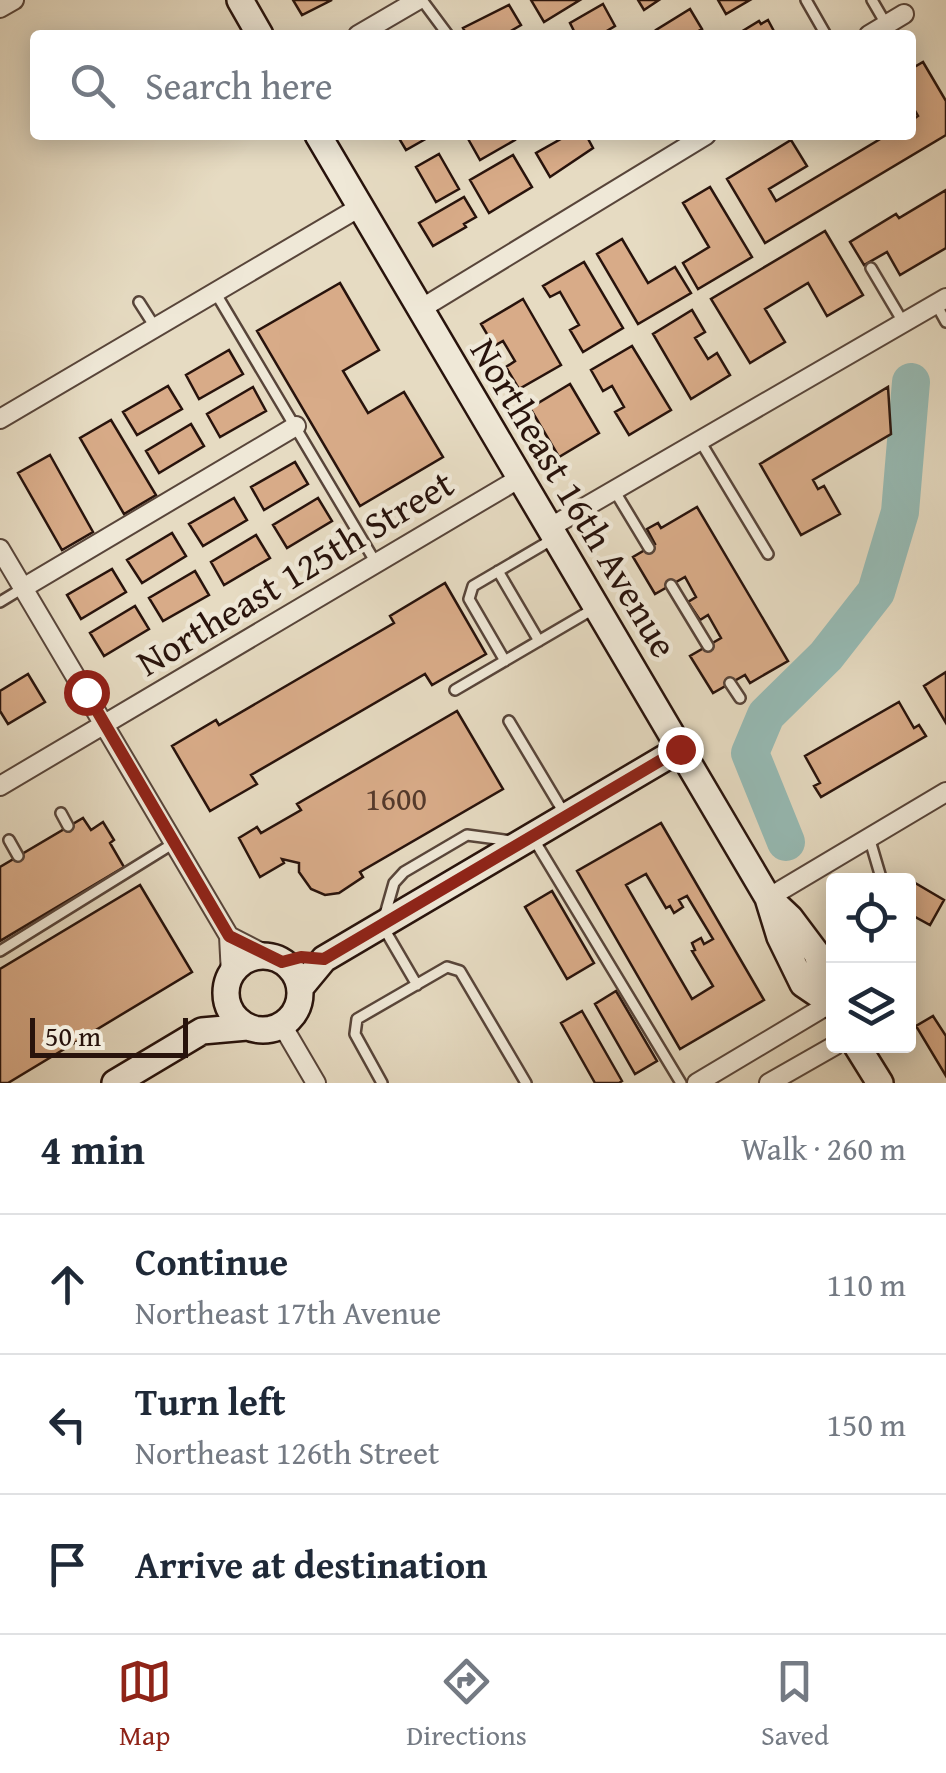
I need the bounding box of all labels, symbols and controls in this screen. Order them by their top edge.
search box [30,30,916,140]
text: Search here [145,57,333,113]
icon: search [65,58,120,113]
street label: Northeast 16th Avenue [457,327,693,668]
street label: Northeast 125th Street [125,455,464,689]
route start [64,670,110,716]
route end [658,727,704,773]
house number: 1600 [365,775,427,822]
map controls [826,873,916,1053]
button: locate [826,873,916,963]
button: layers [826,963,916,1053]
scale bar [30,1013,188,1058]
text: 50 m [45,1015,101,1056]
text: 4 min [40,1118,145,1179]
text: Walk · 260 m [741,1125,906,1172]
text: Continue [135,1233,288,1289]
icon: ahead [40,1257,95,1312]
text: 110 m [827,1261,906,1308]
text: Northeast 17th Avenue [135,1289,441,1336]
text: Turn left [135,1373,286,1429]
icon: left [40,1397,95,1452]
text: 150 m [827,1401,906,1448]
text: Northeast 126th Street [135,1429,439,1476]
text: Arrive at destination [135,1536,488,1592]
icon: arrive [40,1537,95,1592]
tab: Map [117,1654,172,1755]
tab: Directions [406,1654,527,1755]
tab: Saved [761,1654,829,1755]

